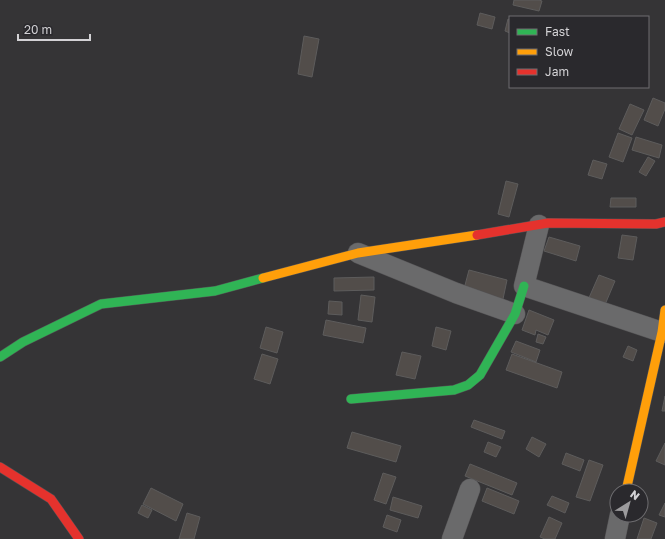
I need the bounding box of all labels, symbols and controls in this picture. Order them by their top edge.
scale bar [18,16,90,42]
legend [509,16,649,88]
text: 20 m [24,22,52,37]
text: Fast [545,24,570,39]
text: Slow [545,44,573,59]
text: Jam [545,64,569,79]
north arrow [609,483,649,523]
text: N [628,487,643,502]

